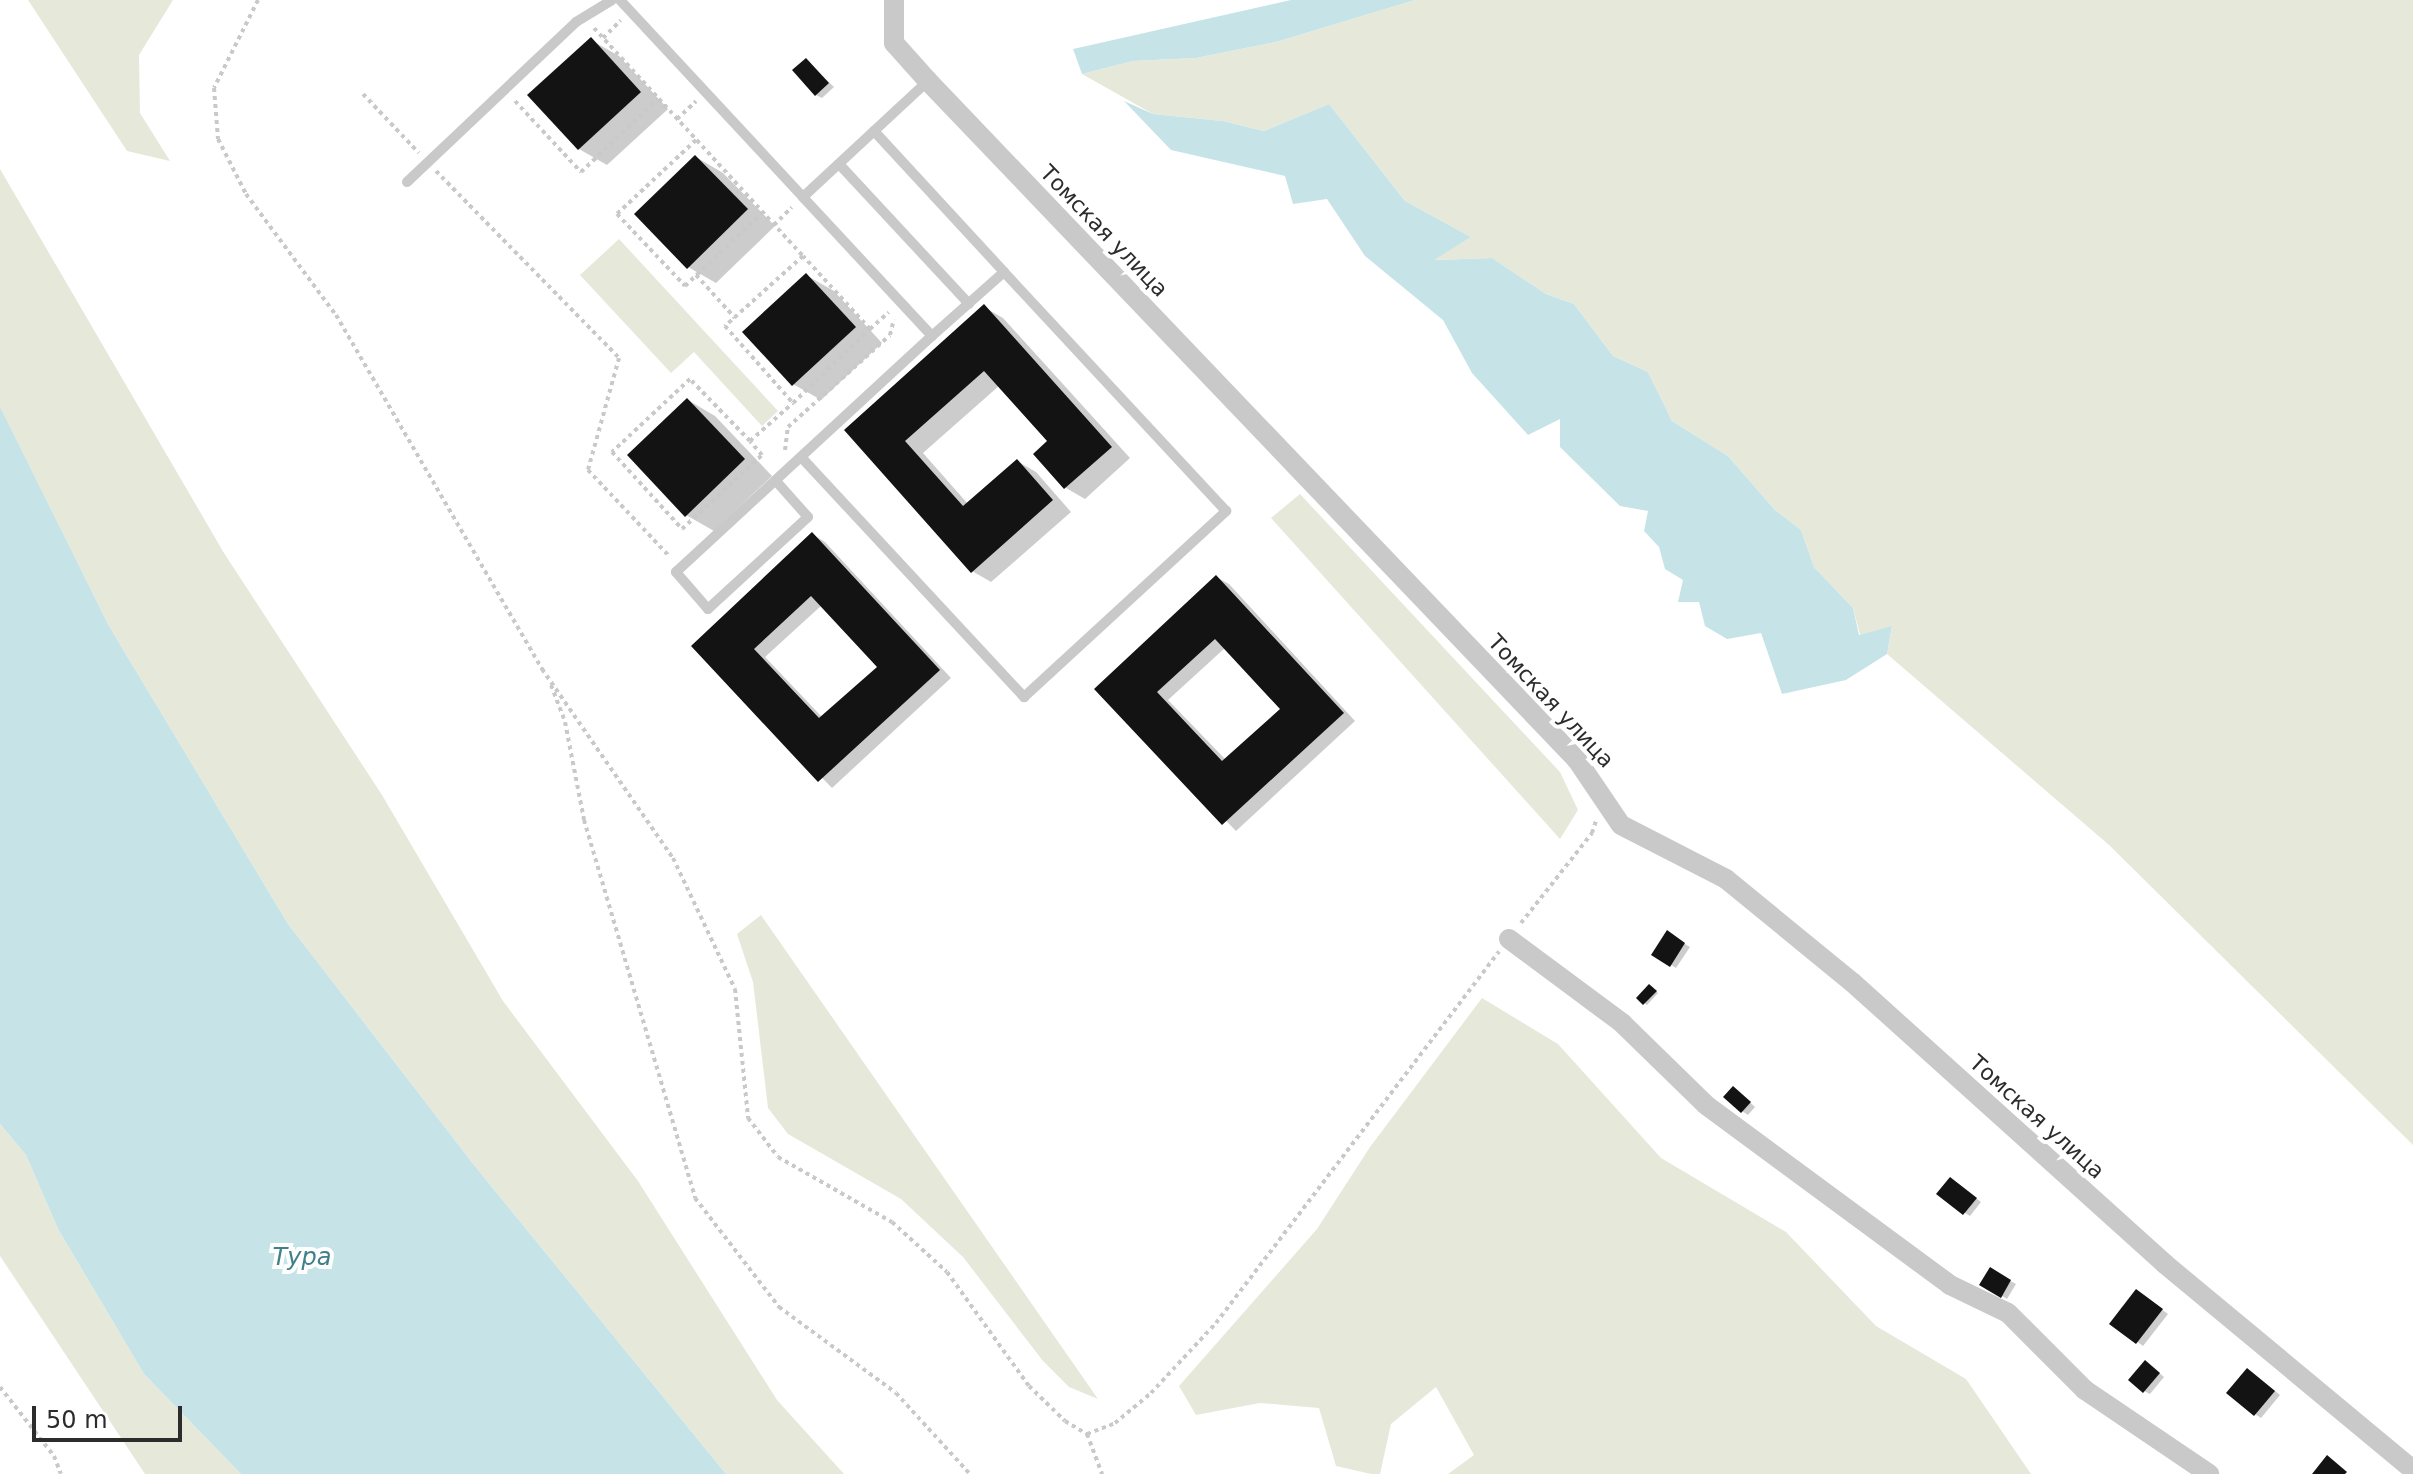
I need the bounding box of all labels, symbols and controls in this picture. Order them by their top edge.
street label: Томская улица [1035,160,1173,302]
street label: Томская улица [1483,629,1619,773]
street label: Томская улица [1964,1050,2110,1184]
water label: Тура [273,1244,331,1272]
scale bar [36,1390,186,1440]
text: 50 m [46,1406,108,1434]

